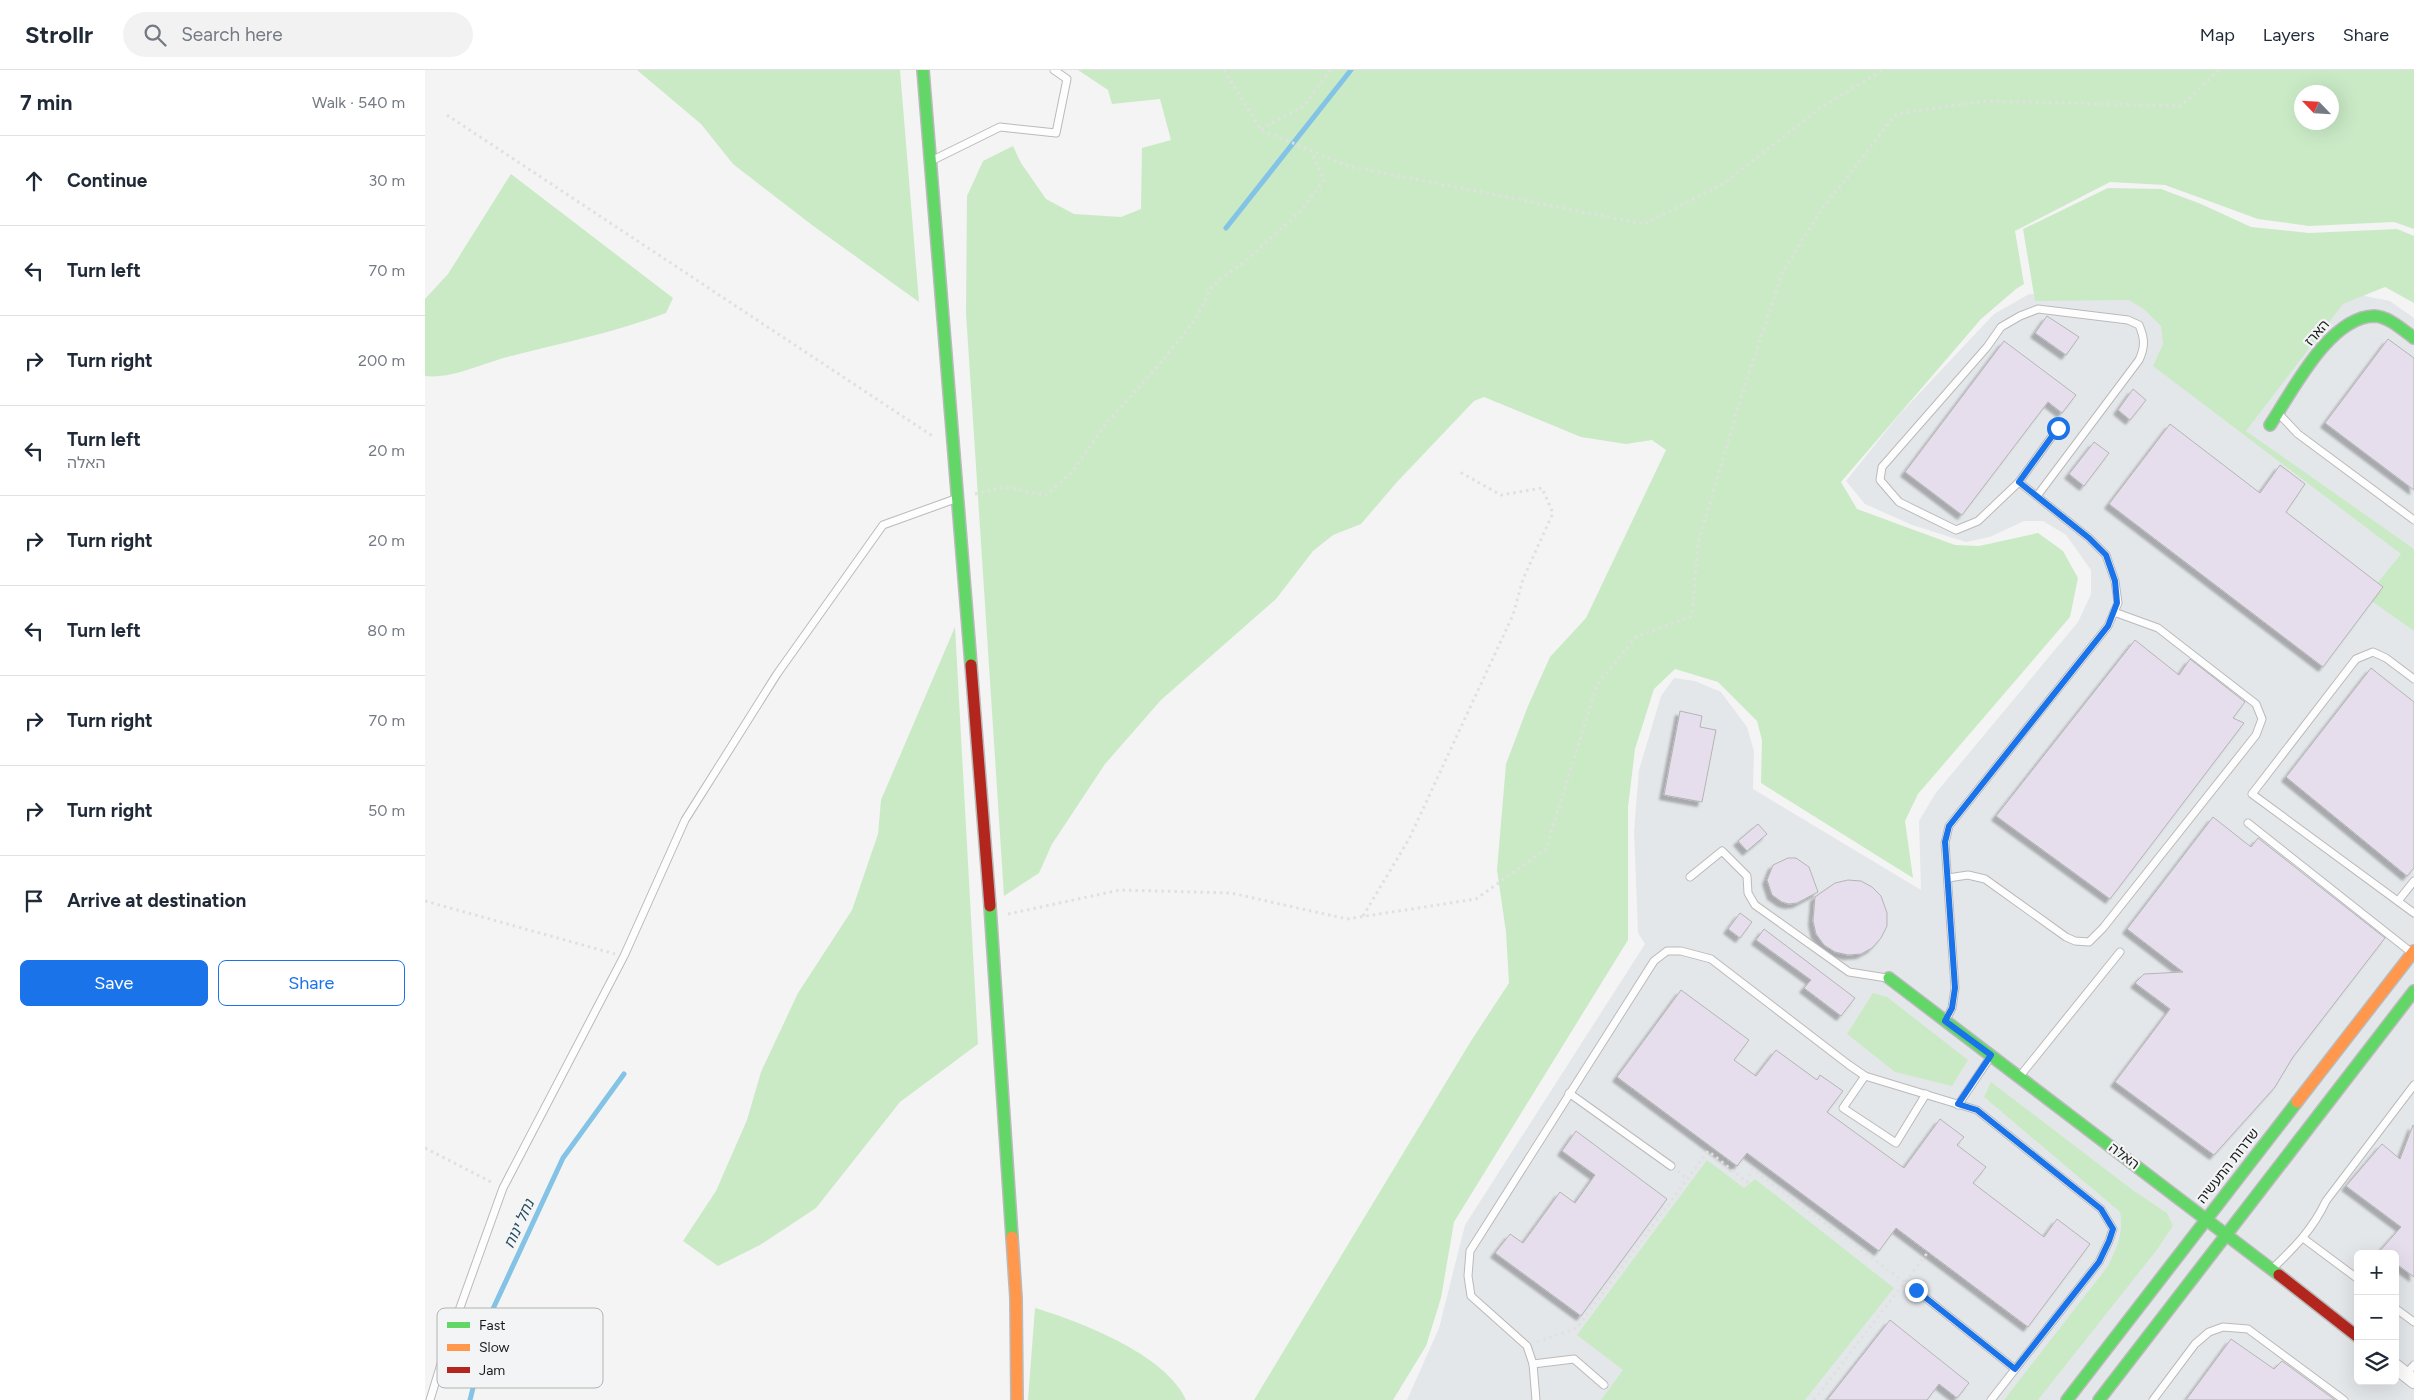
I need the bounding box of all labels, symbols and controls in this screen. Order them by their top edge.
search box [123,12,473,57]
text: Strollr [25,20,93,49]
icon: search [141,21,169,49]
text: Search here [181,23,283,46]
text: Map [2200,24,2235,46]
text: Layers [2263,24,2315,46]
text: Share [2343,24,2389,46]
north arrow [2294,85,2339,130]
text: 7 min [20,90,72,115]
text: Walk · 540 m [312,93,405,112]
icon: ahead [20,167,48,195]
text: Continue [67,169,147,192]
text: 30 m [368,171,405,190]
icon: left [20,257,48,285]
text: Turn left [67,259,141,282]
text: 70 m [369,261,405,280]
street label: הארז [2301,316,2333,350]
icon: right [20,347,48,375]
text: Turn right [67,349,153,372]
text: 200 m [358,351,405,370]
route start [2047,417,2070,440]
text: Turn left [67,428,141,451]
icon: left [20,437,48,465]
text: 20 m [368,441,405,460]
text: האלה [67,453,105,472]
icon: right [20,527,48,555]
text: Turn right [67,529,153,552]
text: 20 m [368,531,405,550]
icon: left [20,617,48,645]
text: Turn left [67,619,141,642]
text: 80 m [367,621,405,640]
icon: right [20,707,48,735]
text: Turn right [67,709,153,732]
text: 70 m [369,711,405,730]
icon: right [20,797,48,825]
text: Turn right [67,799,153,822]
text: 50 m [368,801,405,820]
icon: arrive [20,887,48,915]
text: Arrive at destination [67,889,246,912]
button: Save [20,960,208,1006]
button: Share [218,960,405,1006]
street label: שדרות התעשיה [2193,1125,2263,1207]
street label: האלה [2105,1139,2143,1173]
water label: נחל ינוח [500,1196,539,1251]
map controls [2354,1250,2399,1385]
button: + [2354,1250,2399,1295]
route end [1905,1279,1928,1302]
button: − [2354,1295,2399,1340]
legend [437,1308,603,1388]
text: Fast [479,1317,505,1334]
text: Slow [479,1339,510,1356]
button: layers [2354,1340,2399,1385]
text: Jam [479,1362,505,1379]

